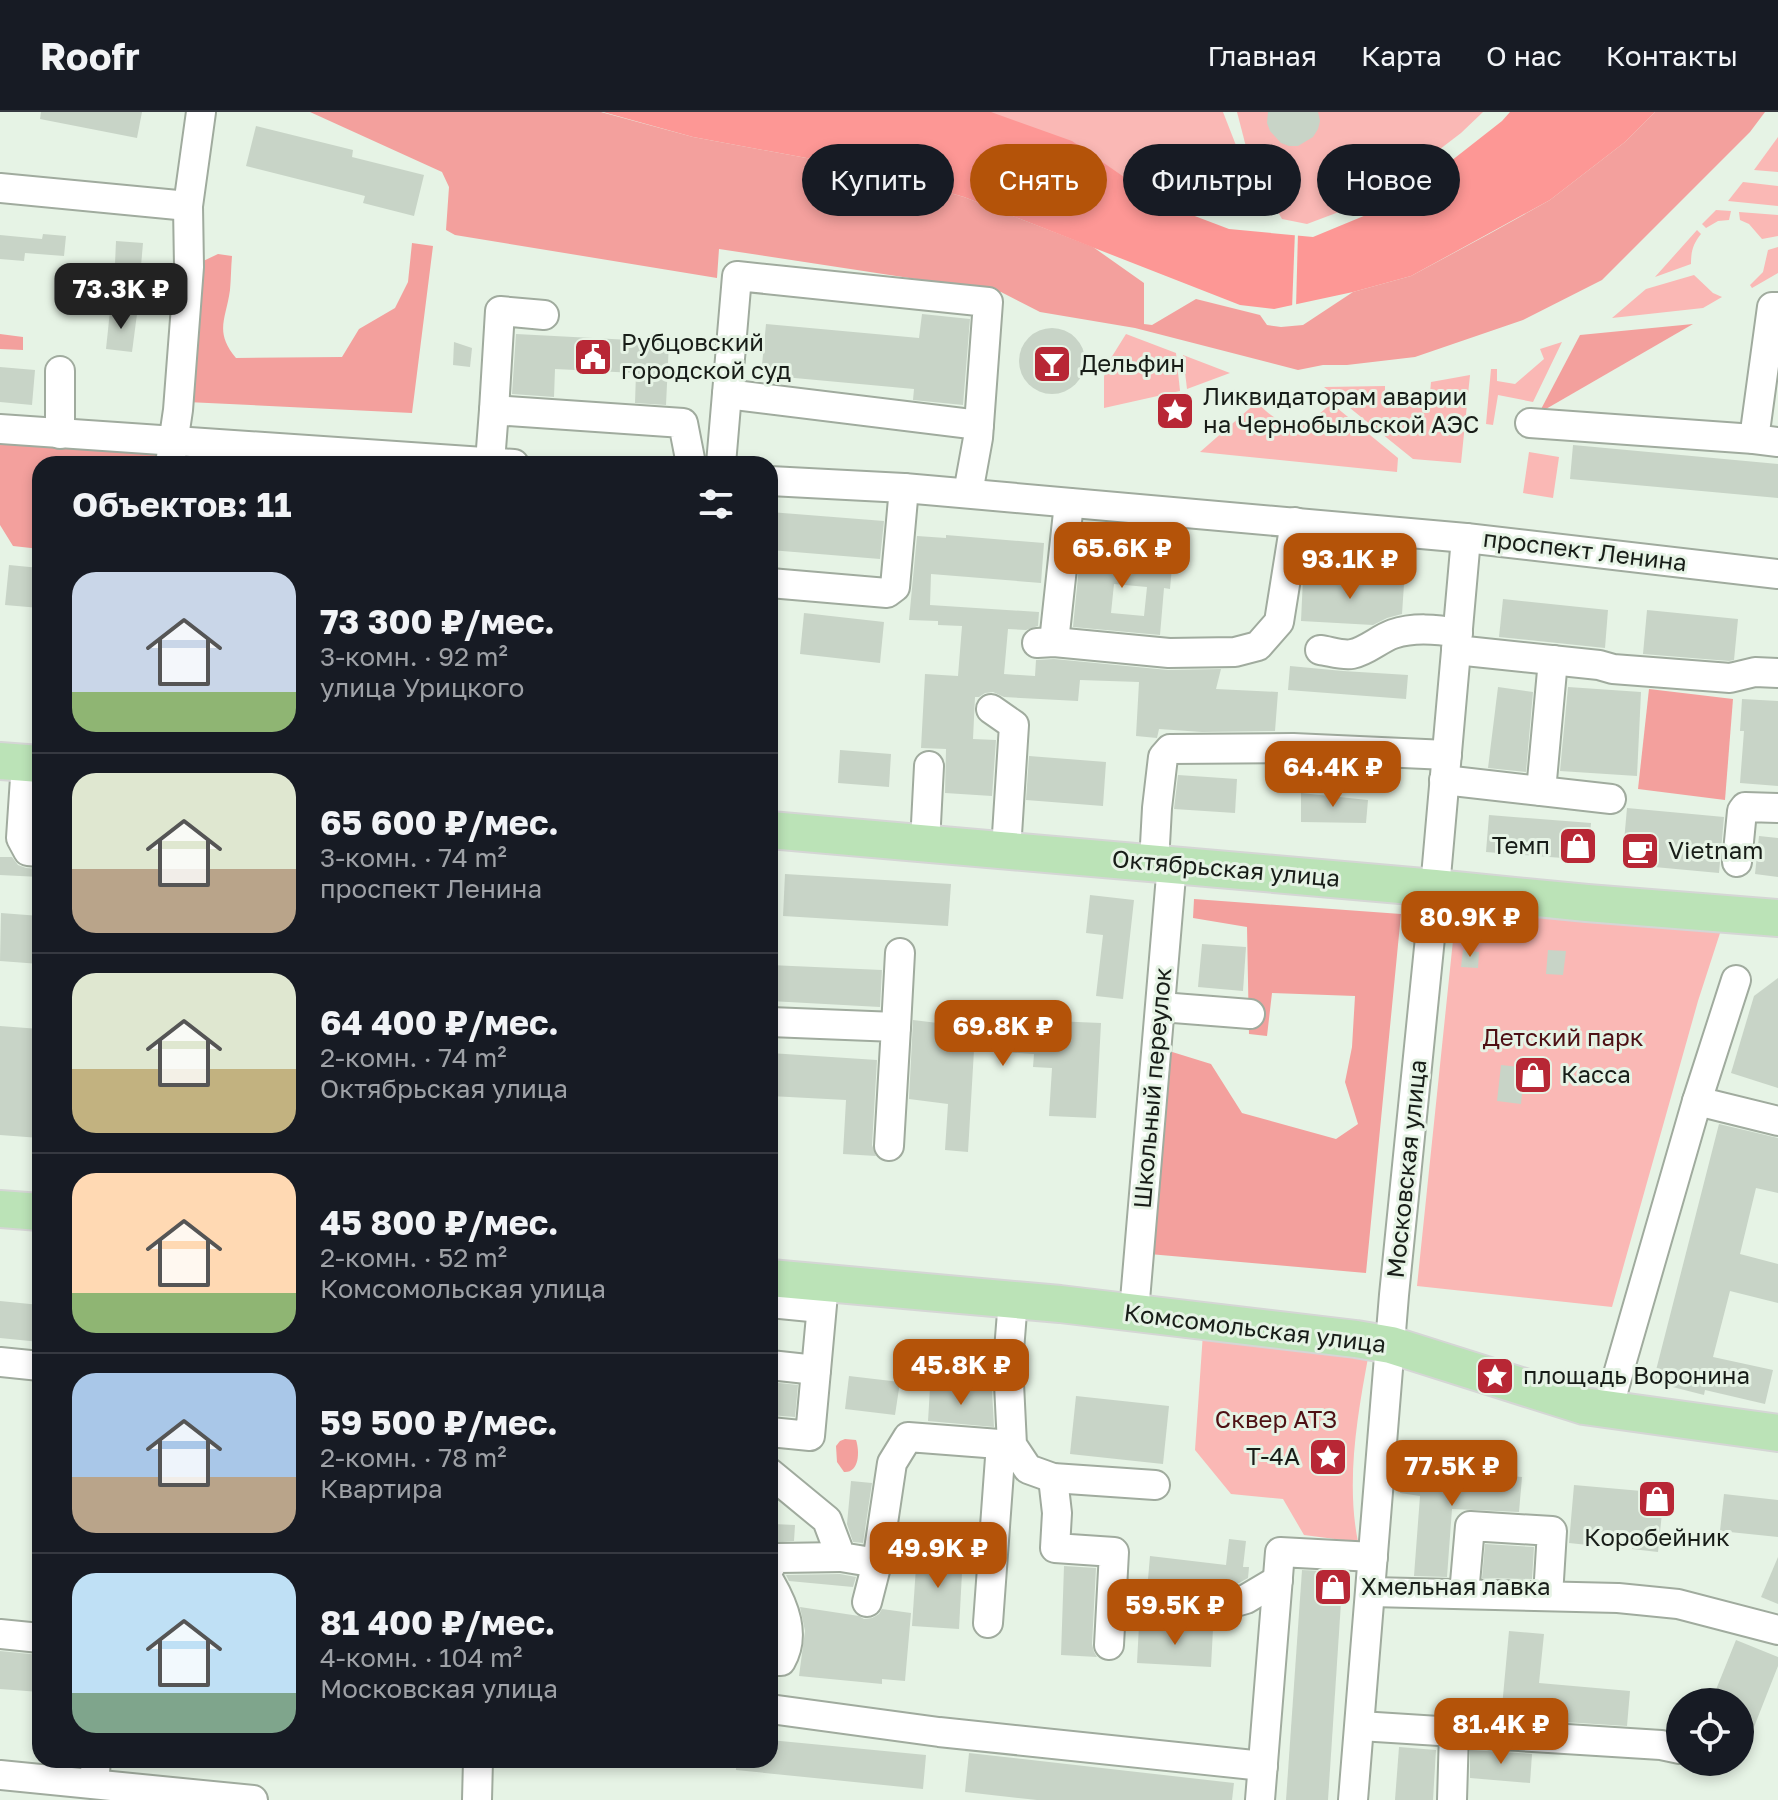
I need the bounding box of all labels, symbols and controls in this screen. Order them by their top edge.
text: Roofr [40,33,140,78]
text: Главная [1207,39,1317,72]
text: Карта [1361,39,1442,72]
text: О нас [1486,39,1562,72]
text: Контакты [1606,39,1738,72]
chip: Купить [802,144,954,216]
chip: Снять [970,144,1107,216]
chip: Фильтры [1123,144,1301,216]
chip: Новое [1317,144,1460,216]
pin: 73.3K ₽ [47,263,195,331]
text: 73.3K ₽ [72,273,170,304]
place label: Рубцовский городской суд [621,327,791,384]
public building icon: Рубцовский городской суд [572,336,614,378]
bar icon: Дельфин [1031,343,1073,385]
place label: Дельфин [1080,348,1185,377]
place label: Ликвидаторам аварии на Чернобыльской АЭС [1203,381,1479,438]
place icon: Ликвидаторам аварии на Чернобыльской АЭС [1154,390,1196,432]
icon: filters [694,482,738,526]
text: Объектов: 11 [72,484,291,524]
pin: 65.6K ₽ [1048,522,1196,590]
street label: проспект Ленина [1482,523,1689,576]
text: 65.6K ₽ [1072,532,1172,563]
pin: 93.1K ₽ [1276,533,1424,601]
text: 93.1K ₽ [1302,543,1398,574]
text: 73 300 ₽/мес. [320,601,555,641]
icon: home [136,604,232,700]
text: 3-комн. · 92 m² [320,641,508,672]
text: улица Урицкого [320,672,524,703]
pin: 64.4K ₽ [1259,741,1407,809]
text: 64.4K ₽ [1283,751,1383,782]
text: 65 600 ₽/мес. [320,802,559,842]
icon: home [136,805,232,901]
shop icon: Темп [1557,825,1599,867]
place label: Темп [1492,830,1550,859]
cafe icon: Vietnam [1619,830,1661,872]
place label: Vietnam [1668,835,1764,864]
text: 3-комн. · 74 m² [320,842,507,873]
street label: Октябрьская улица [1111,843,1341,892]
text: проспект Ленина [320,873,542,904]
pin: 80.9K ₽ [1396,891,1544,959]
text: 80.9K ₽ [1419,901,1521,932]
street label: Школьный переулок [1127,966,1177,1210]
pin: 69.8K ₽ [929,1000,1077,1068]
text: 64 400 ₽/мес. [320,1002,559,1042]
icon: home [136,1005,232,1101]
text: 69.8K ₽ [953,1010,1053,1041]
park label: Детский парк [1482,1022,1644,1051]
text: 2-комн. · 74 m² [320,1042,507,1073]
shop icon: Касса [1512,1054,1554,1096]
street label: Московская улица [1380,1058,1431,1280]
place label: Касса [1561,1059,1631,1088]
text: Октябрьская улица [320,1073,568,1104]
text: 45 800 ₽/мес. [320,1202,559,1242]
icon: home [136,1205,232,1301]
text: 2-комн. · 52 m² [320,1242,507,1273]
text: Комсомольская улица [320,1273,606,1304]
street label: Комсомольская улица [1122,1297,1388,1358]
pin: 45.8K ₽ [887,1339,1035,1407]
text: 45.8K ₽ [911,1349,1011,1380]
place icon: площадь Воронина [1474,1355,1516,1397]
place label: площадь Воронина [1523,1360,1750,1389]
text: 59 500 ₽/мес. [320,1402,558,1442]
park label: Сквер АТЗ [1215,1404,1337,1433]
icon: home [136,1405,232,1501]
place icon: Т-4А [1307,1436,1349,1478]
pin: 77.5K ₽ [1378,1440,1526,1508]
place label: Т-4А [1246,1441,1300,1470]
text: 2-комн. · 78 m² [320,1442,507,1473]
text: 77.5K ₽ [1404,1450,1500,1481]
text: Квартира [320,1473,443,1504]
shop icon: Коробейник [1636,1478,1678,1520]
pin: 49.9K ₽ [864,1522,1012,1590]
place label: Коробейник [1584,1522,1730,1551]
text: 49.9K ₽ [888,1532,988,1563]
shop icon: Хмельная лавка [1312,1566,1354,1608]
place label: Хмельная лавка [1361,1571,1551,1600]
pin: 59.5K ₽ [1101,1579,1249,1647]
text: 59.5K ₽ [1125,1589,1225,1620]
text: 81 400 ₽/мес. [320,1602,555,1642]
icon: home [136,1605,232,1701]
text: 4-комн. · 104 m² [320,1642,522,1673]
text: Московская улица [320,1673,558,1704]
map controls [1666,1688,1754,1776]
button: locate [1666,1688,1754,1776]
pin: 81.4K ₽ [1427,1698,1575,1766]
text: 81.4K ₽ [1452,1708,1550,1739]

